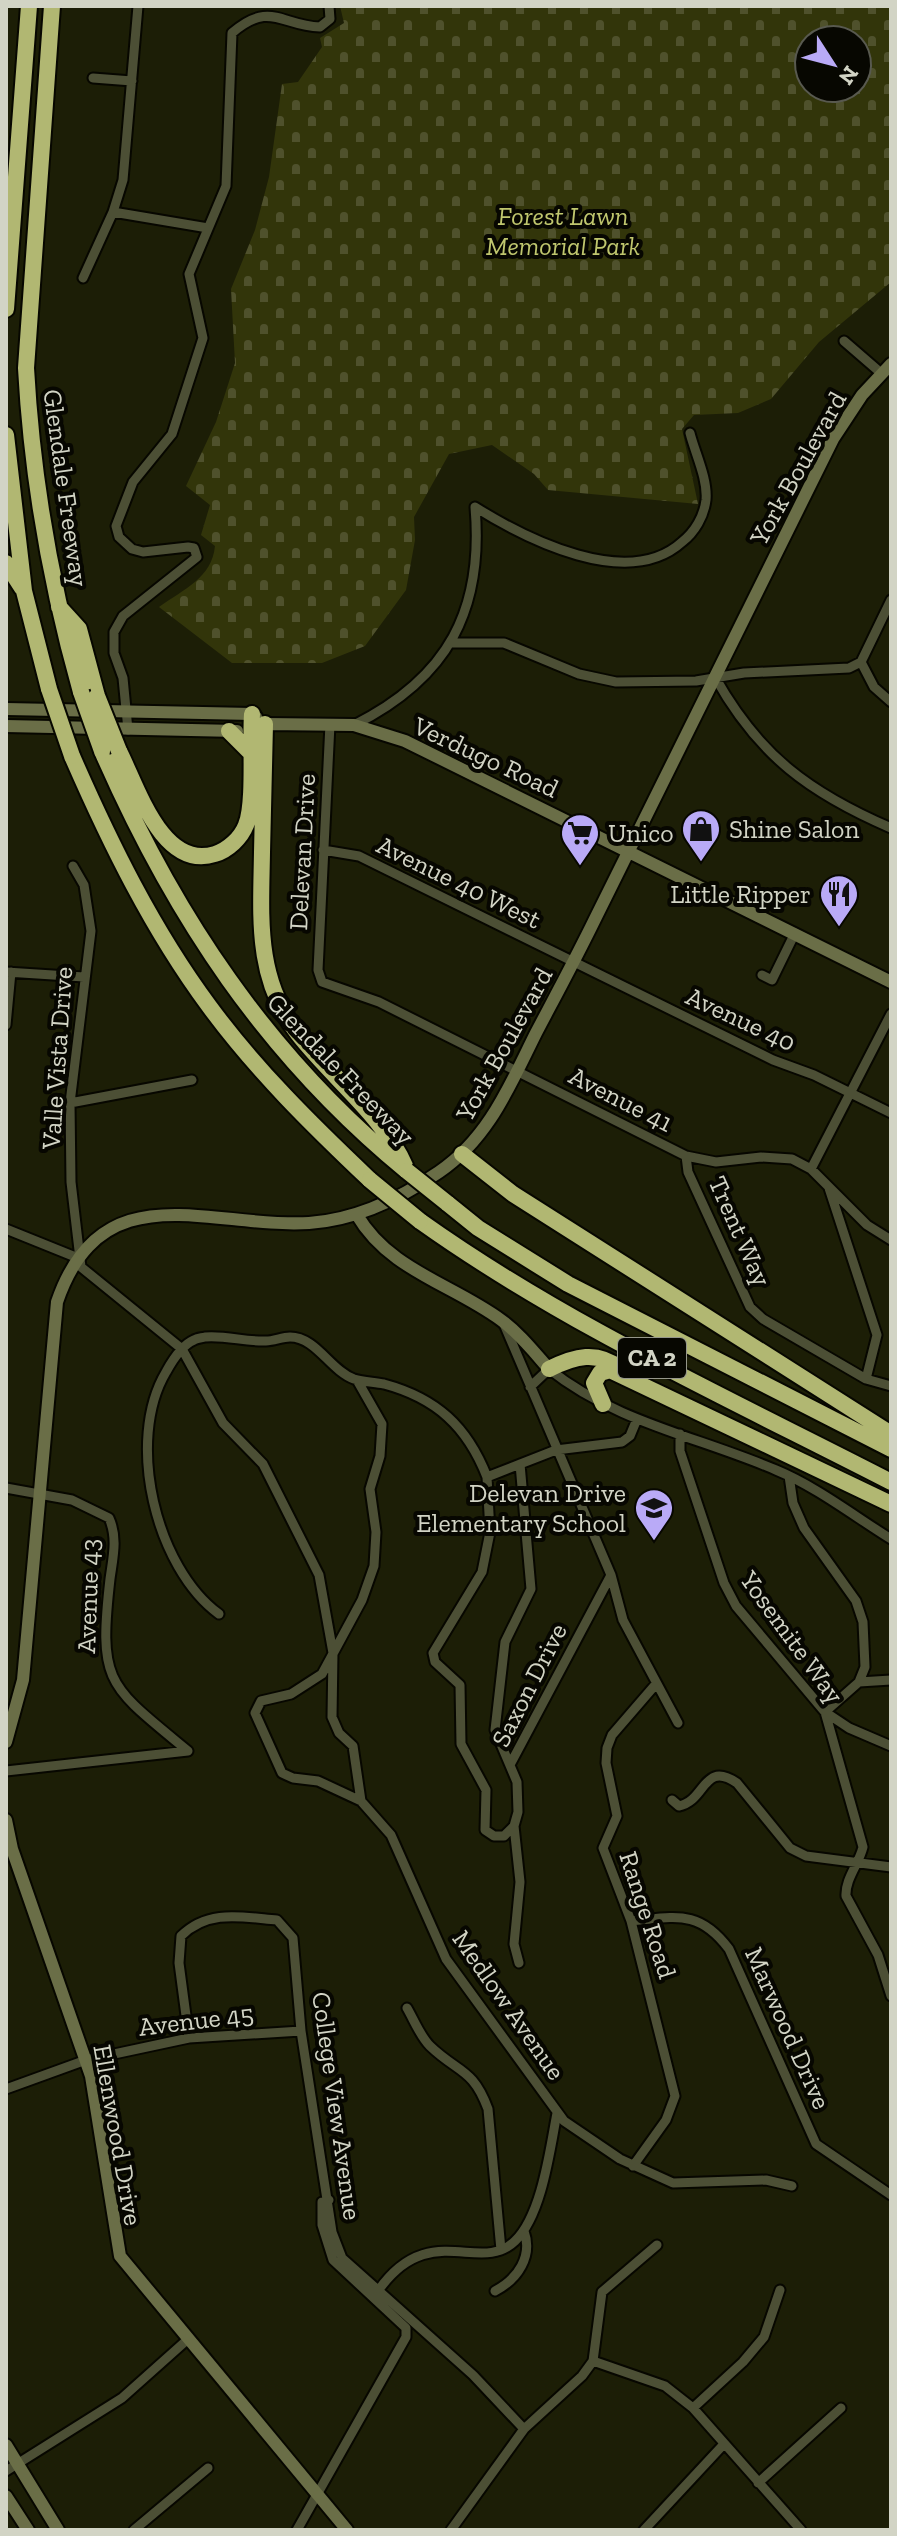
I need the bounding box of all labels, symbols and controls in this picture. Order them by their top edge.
north arrow [793,24,873,104]
text: N [833,61,865,90]
park label: Forest Lawn Memorial Park [486,200,640,262]
street label: York Boulevard [742,386,853,551]
street label: Glendale Freeway [36,387,96,589]
street label: Verdugo Road [407,709,564,805]
street label: Delevan Drive [282,773,322,931]
shop icon: Shine Salon [680,808,722,863]
supermarket icon: Unico [559,812,601,867]
place label: Shine Salon [729,813,859,845]
place label: Unico [608,817,674,849]
street label: Avenue 40 West [372,828,547,936]
restaurant icon: Little Ripper [818,873,860,928]
place label: Little Ripper [670,878,811,910]
street label: York Boulevard [448,962,559,1127]
street label: Valle Vista Drive [35,966,79,1151]
street label: Avenue 40 [681,980,801,1058]
street label: Glendale Freeway [260,986,422,1152]
street label: Avenue 41 [564,1059,678,1139]
street label: Trent Way [702,1171,779,1292]
road number: CA 2 [618,1338,686,1378]
place label: Delevan Drive Elementary School [416,1477,626,1539]
school or university icon: Delevan Drive Elementary School [633,1487,675,1542]
street label: Avenue 43 [70,1538,106,1654]
street label: Yosemite Way [733,1564,851,1710]
street label: Saxon Drive [484,1618,574,1752]
street label: Range Road [612,1847,684,1983]
street label: Medlow Avenue [446,1924,572,2086]
street label: Marwood Drive [738,1942,838,2114]
street label: College View Avenue [305,1990,369,2222]
street label: Avenue 45 [137,1997,255,2043]
street label: Ellenwood Drive [86,2042,150,2228]

